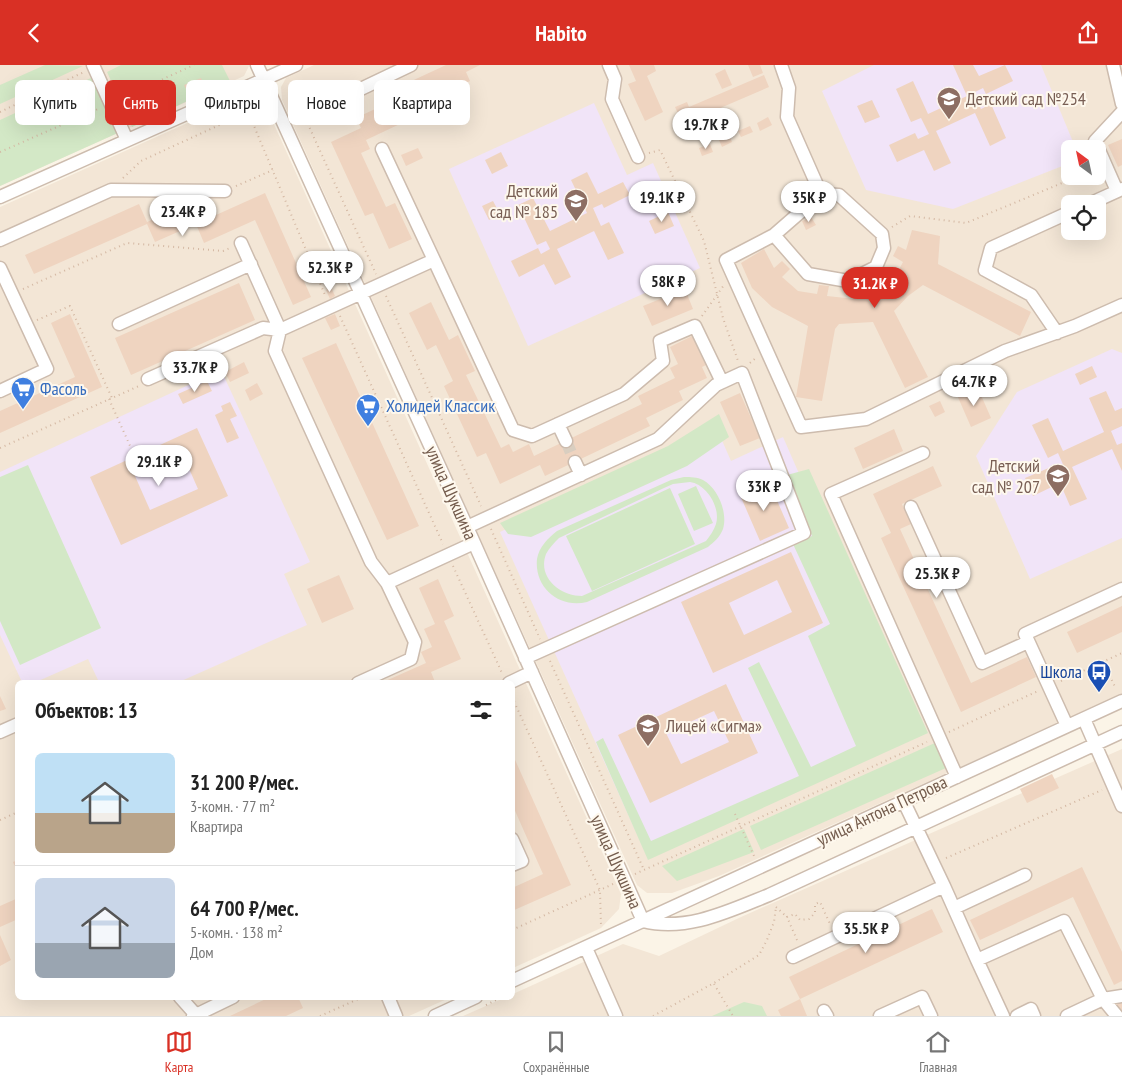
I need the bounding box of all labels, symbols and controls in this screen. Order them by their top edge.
icon: back [20,19,48,47]
text: Habito [535,19,587,47]
icon: share [1074,19,1102,47]
chip: Купить [15,80,95,125]
chip: Снять [105,80,176,125]
chip: Фильтры [186,80,278,125]
chip: Новое [288,80,364,125]
chip: Квартира [374,80,470,125]
school or university icon: Детский сад №254 [936,86,962,120]
place label: Детский сад №254 [966,87,1086,110]
pin: 19.7K ₽ [660,107,752,150]
text: 19.7K ₽ [683,114,729,134]
north arrow [1061,140,1106,185]
map controls [1061,140,1106,240]
place label: Детский сад № 185 [490,179,558,223]
pin: 19.1K ₽ [616,181,708,223]
pin: 35K ₽ [774,181,844,223]
text: 19.1K ₽ [639,187,685,207]
text: 35K ₽ [792,187,826,207]
school or university icon: Детский сад № 185 [563,188,589,222]
pin: 23.4K ₽ [137,195,229,237]
button: locate [1061,195,1106,240]
text: 23.4K ₽ [160,201,206,221]
pin: 52.3K ₽ [284,251,376,293]
text: 52.3K ₽ [307,257,353,277]
pin: 58K ₽ [633,265,703,307]
pin: 31.2K ₽ [829,267,921,309]
text: 58K ₽ [651,271,685,291]
text: 31.2K ₽ [852,273,898,293]
pin: 33.7K ₽ [149,351,241,393]
text: 33.7K ₽ [172,357,218,377]
pin: 64.7K ₽ [928,365,1020,407]
text: 64.7K ₽ [951,371,997,391]
supermarket icon: Фасоль [10,376,36,410]
place label: Фасоль [40,377,87,400]
supermarket icon: Холидей Классик [355,393,381,427]
place label: Холидей Классик [386,394,495,417]
street label: улица Шукшина [420,442,482,543]
pin: 29.1K ₽ [113,445,205,487]
text: 29.1K ₽ [136,451,182,471]
place label: Детский сад № 207 [972,454,1040,498]
school or university icon: Детский сад № 207 [1045,463,1071,497]
pin: 33K ₽ [729,469,799,512]
text: 33K ₽ [747,476,781,496]
pin: 25.3K ₽ [891,557,983,599]
text: 25.3K ₽ [914,563,960,583]
bus stop icon: Школа [1086,659,1112,693]
place label: Школа [1040,660,1082,683]
icon: filters [467,696,495,724]
text: Объектов: 13 [35,697,138,724]
school or university icon: Лицей «Сигма» [635,713,661,747]
place label: Лицей «Сигма» [665,714,762,737]
text: 31 200 ₽/мес. [190,769,299,796]
street label: улица Антона Петрова [813,770,951,851]
icon: home [75,773,135,833]
text: 3-комн. · 77 m² [190,796,275,816]
street label: улица Шукшина [585,811,647,912]
text: Квартира [190,816,243,836]
text: 64 700 ₽/мес. [190,895,299,922]
icon: home [75,898,135,958]
pin: 35.5K ₽ [820,911,912,954]
text: 35.5K ₽ [843,918,889,938]
text: 5-комн. · 138 m² [190,922,283,942]
text: Дом [190,942,214,962]
tab: Карта [165,1028,193,1076]
tab: Сохранённые [523,1028,590,1076]
tab: Главная [919,1028,957,1076]

